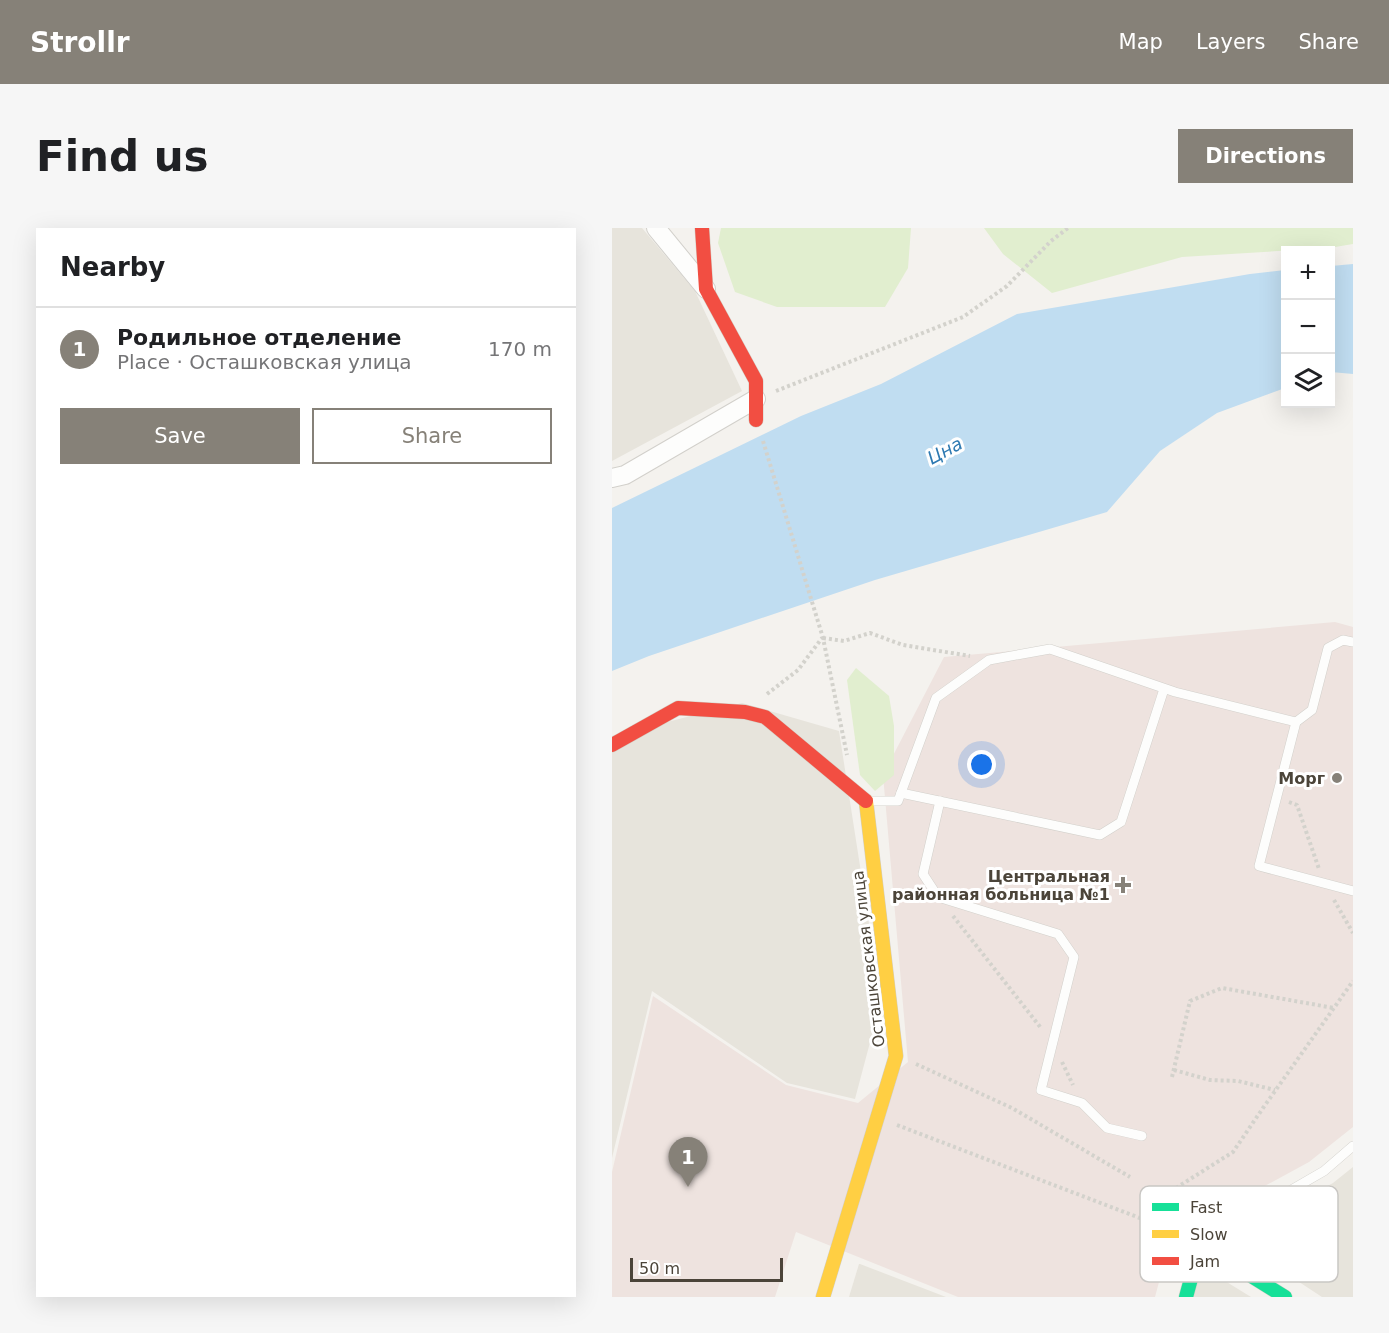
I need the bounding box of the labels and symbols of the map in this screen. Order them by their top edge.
water label: Цна [924,433,966,468]
your location [967,750,996,779]
place label: Морг [1278,769,1325,788]
marker: Морг [1330,771,1344,785]
place label: Центральная районная больница №1 [892,867,1110,904]
street label: Осташковская улица [848,870,889,1048]
marker: Центральная районная больница №1 [1114,876,1132,894]
pin: 1 [668,1138,708,1187]
legend [1140,1186,1338,1282]
text: Fast [1190,1198,1222,1217]
text: Slow [1190,1225,1227,1244]
text: Jam [1189,1252,1220,1271]
scale bar [630,1255,783,1282]

